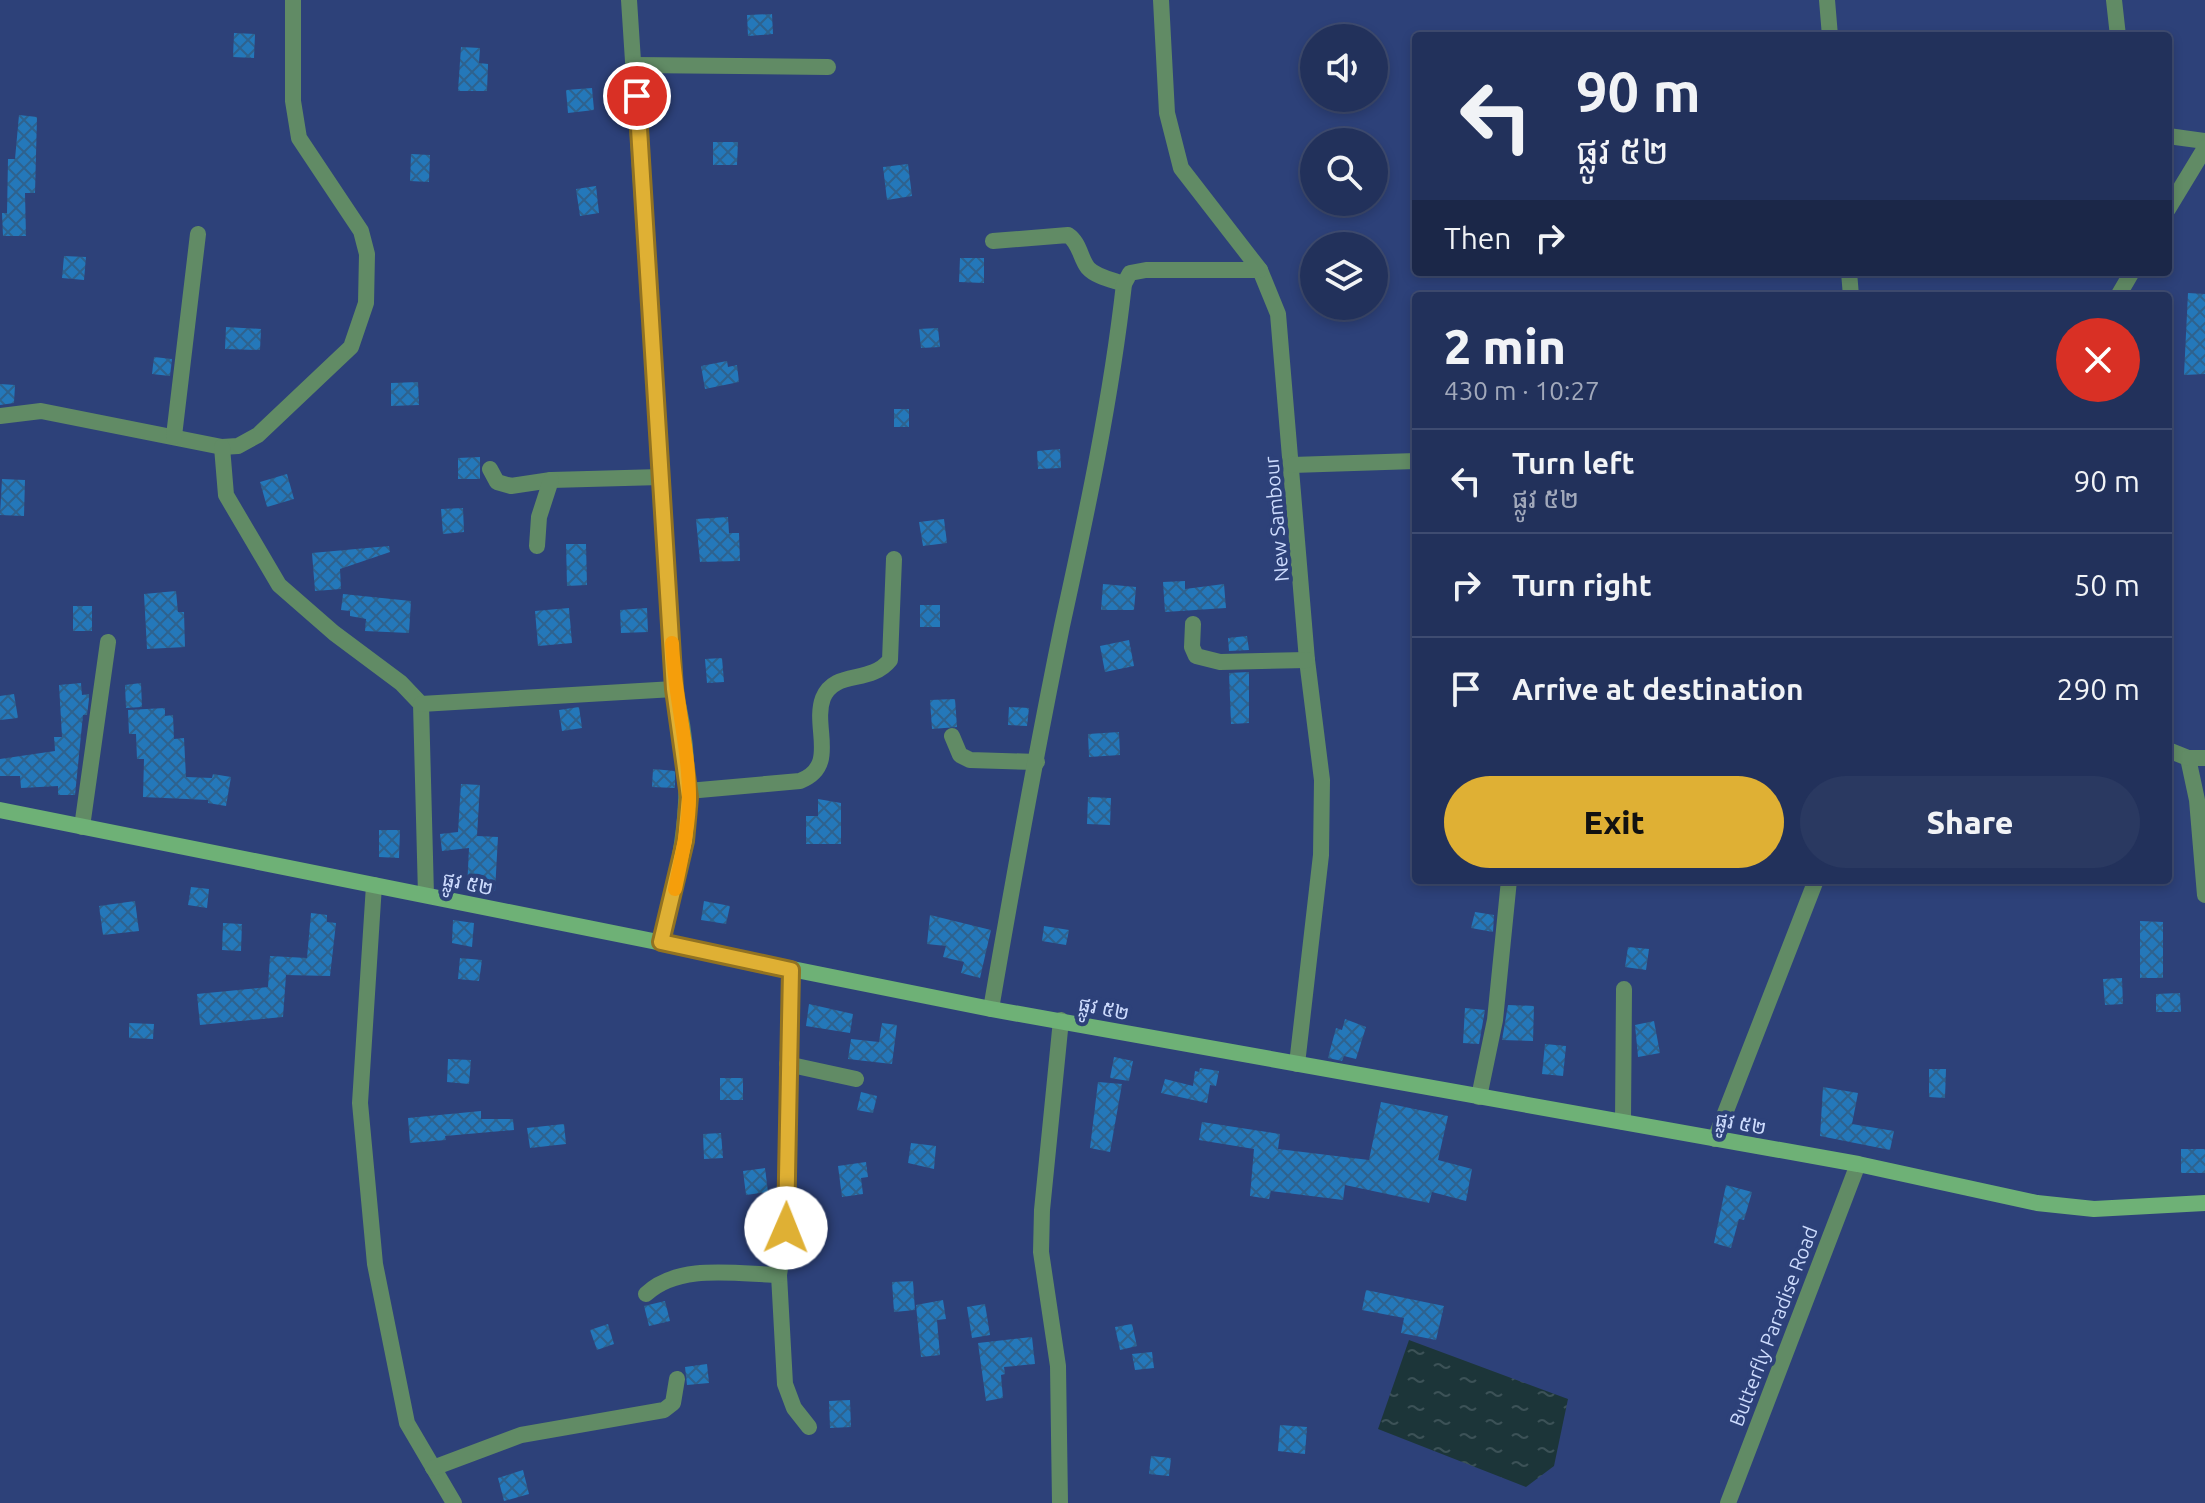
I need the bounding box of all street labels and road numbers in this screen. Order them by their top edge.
street label: New Sambour [1259,455,1293,583]
street label: ផ្លូវ ៥២ [439,867,495,907]
street label: ផ្លូវ ៥២ [1075,992,1131,1032]
street label: ផ្លូវ ៥២ [1712,1107,1768,1147]
street label: Butterfly Paradise Road [1724,1223,1822,1429]

